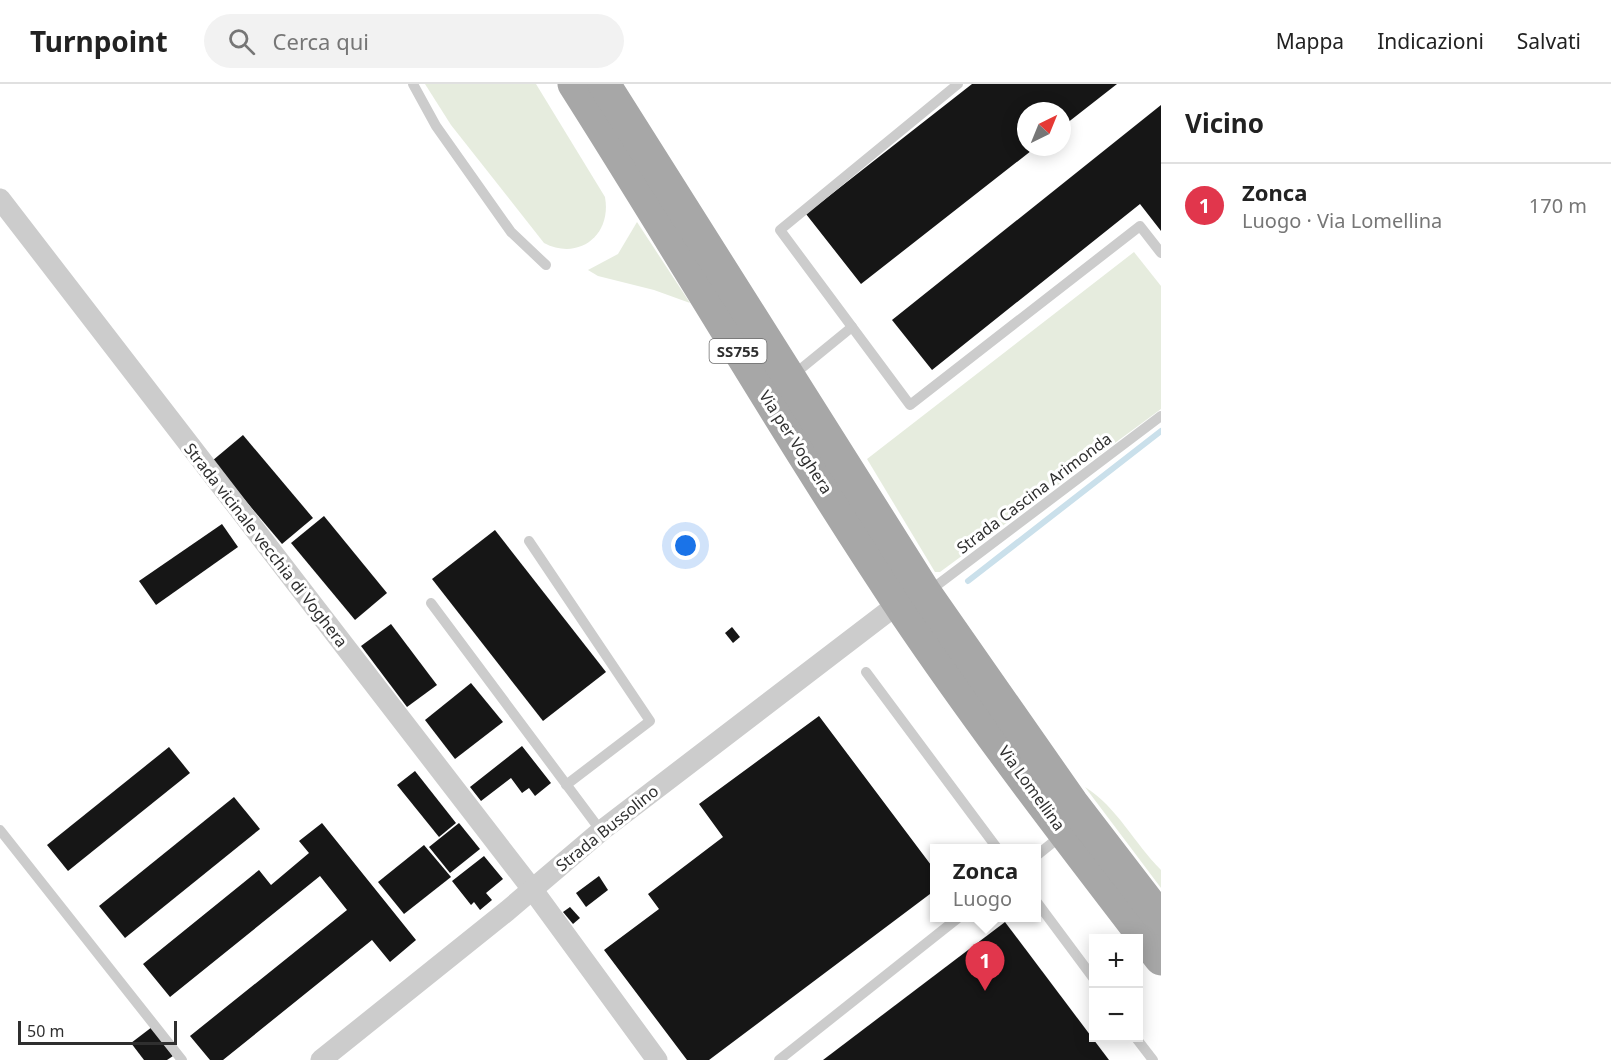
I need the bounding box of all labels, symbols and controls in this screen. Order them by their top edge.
search box [204,14,624,68]
text: Turnpoint [30,22,168,60]
icon: search [225,25,258,58]
text: Cerca qui [273,26,369,56]
text: Mappa [1276,27,1344,55]
text: Indicazioni [1377,27,1484,55]
text: Salvati [1517,27,1581,55]
north arrow [1017,102,1071,156]
text: Vicino [1185,105,1264,141]
text: Zonca [1242,177,1307,207]
text: 1 [1199,192,1210,219]
text: 170 m [1529,192,1587,219]
text: Luogo · Via Lomellina [1242,207,1442,234]
road number: SS755 [710,339,766,363]
street label: Via per Voghera [754,386,838,498]
street label: Strada Cascina Arimonda [952,427,1116,559]
street label: Strada vicinale vecchia di Voghera [179,438,353,652]
your location [671,531,700,560]
street label: Via Lomellina [994,741,1070,835]
street label: Strada Bussolino [551,780,663,876]
popup [930,844,1041,922]
text: Zonca [953,855,1018,885]
text: Luogo [953,885,1012,912]
map controls [1089,934,1143,1042]
button: + [1089,934,1143,988]
pin: 1 [966,942,1004,991]
button: − [1089,988,1143,1042]
scale bar [18,1018,177,1046]
text: 50 m [27,1020,64,1042]

